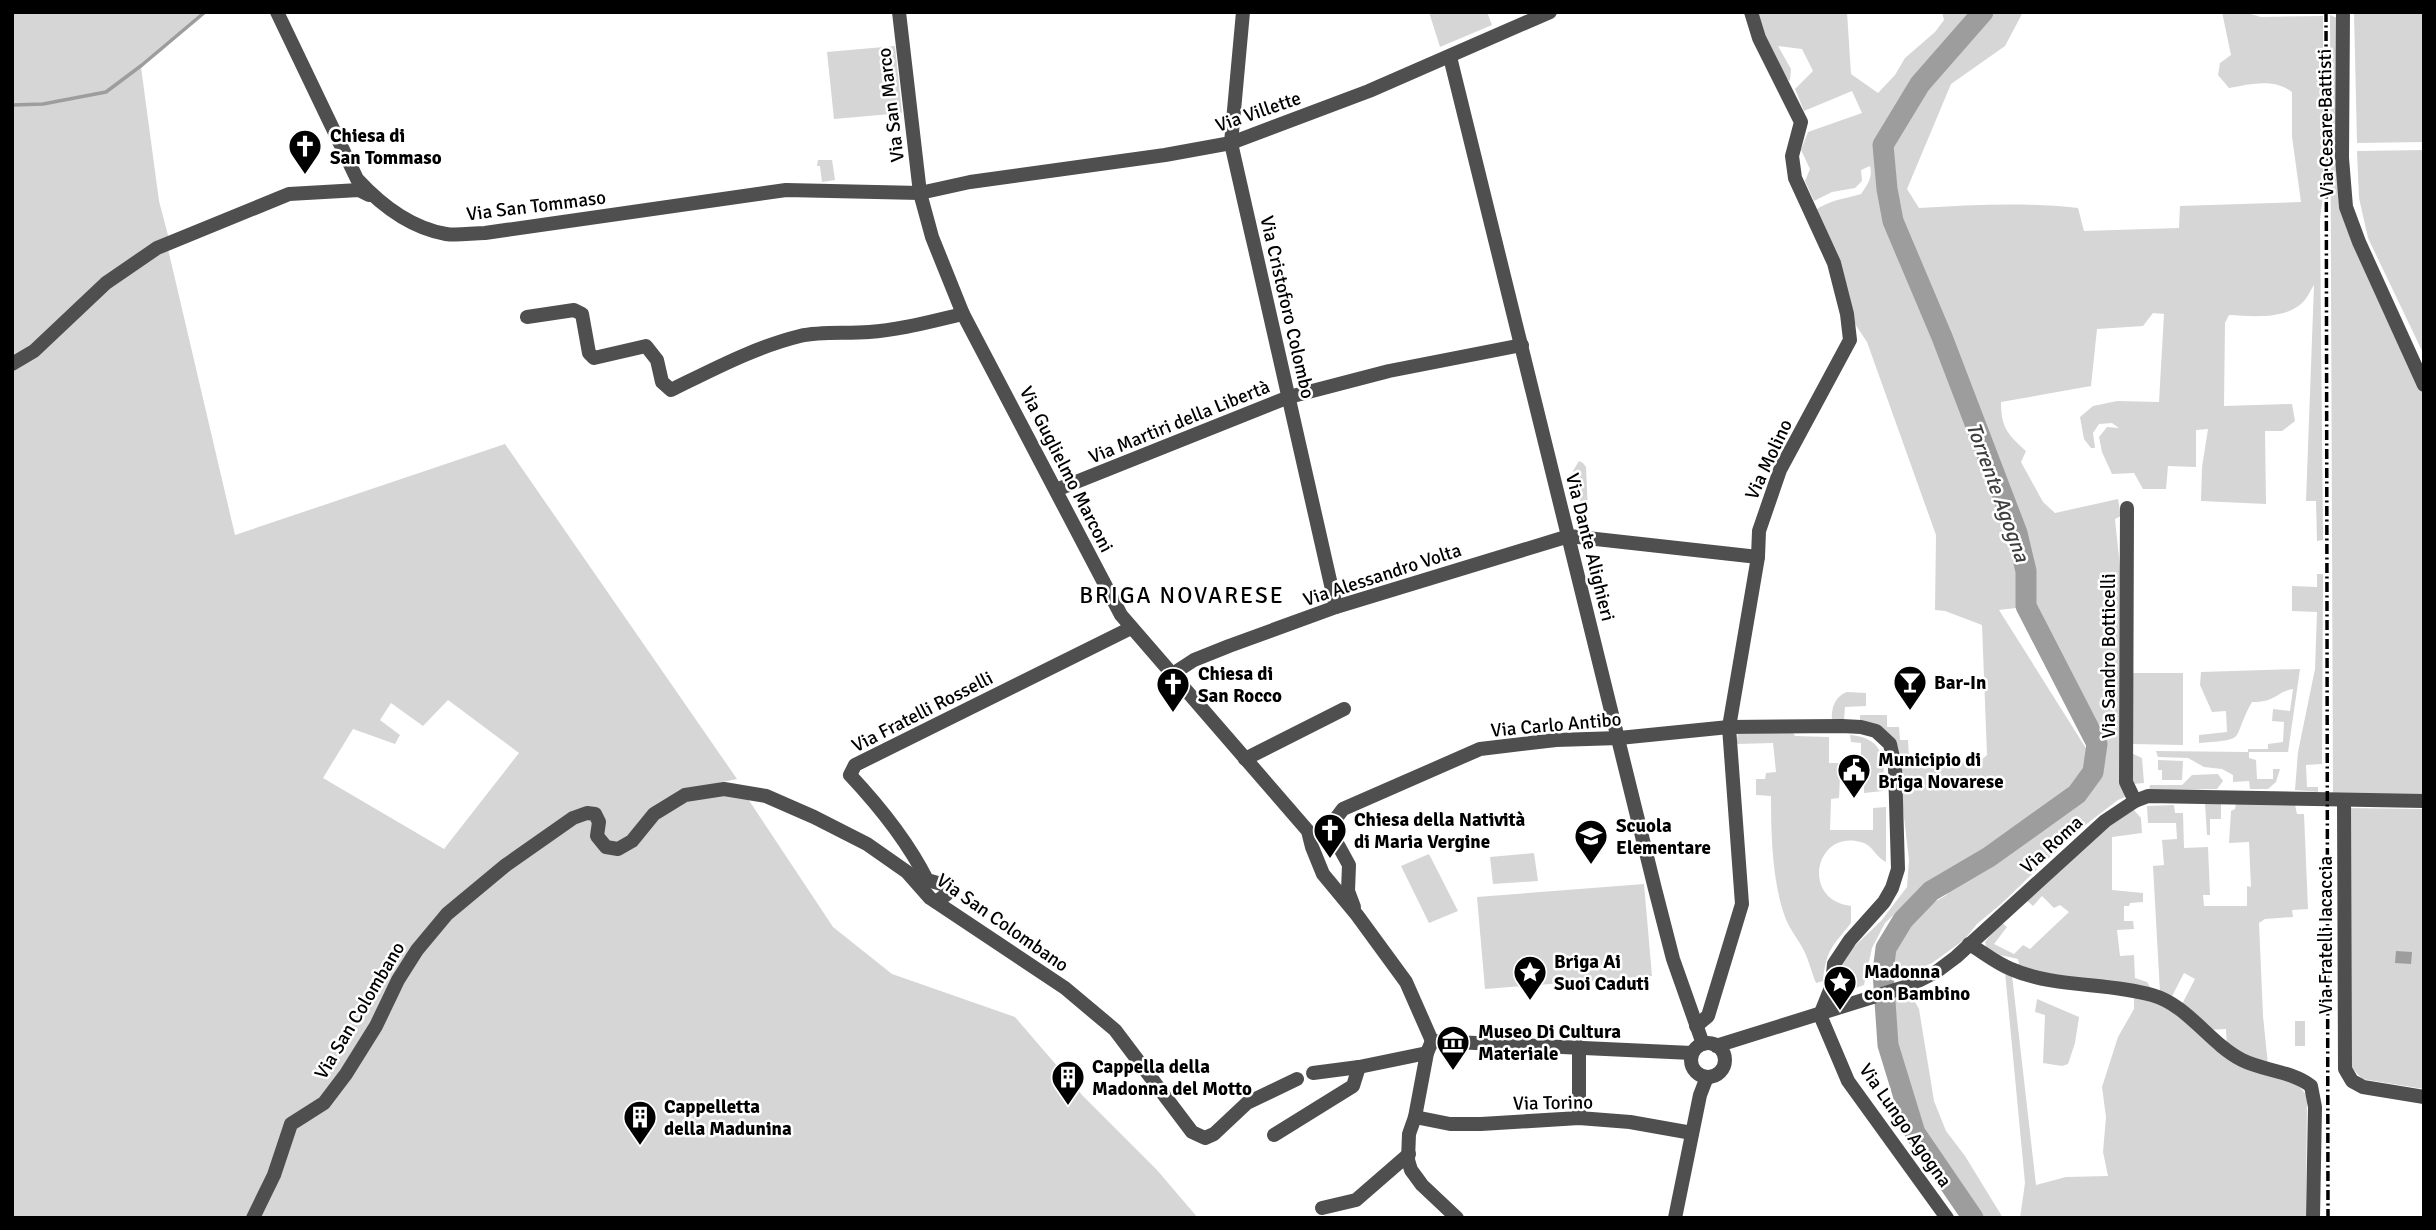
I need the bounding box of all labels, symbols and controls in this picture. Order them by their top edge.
street label: Via San Marco [872,46,910,163]
street label: Via Cesare Battisti [2313,48,2339,198]
street label: Via Villette [1212,86,1304,138]
place label: Chiesa di San Tommaso [330,124,442,170]
church icon: Chiesa di San Tommaso [286,127,324,176]
street label: Via San Tommaso [465,186,607,226]
street label: Via Cristoforo Colombo [1254,214,1320,401]
street label: Via Martiri della Libertà [1085,375,1273,469]
street label: Via Guglielmo Marconi [1014,382,1118,557]
street label: Via Molino [1740,415,1798,503]
water label: Torrente Agogna [1961,419,2036,567]
street label: Via Dante Alighieri [1560,471,1620,624]
street label: Via Alessandro Volta [1300,538,1464,612]
street label: Via Sandro Botticelli [2097,573,2121,739]
district label: BRIGA NOVARESE [1079,581,1285,610]
place label: Chiesa di San Rocco [1198,662,1282,708]
bar icon: Bar-In [1891,663,1929,712]
church icon: Chiesa di San Rocco [1154,665,1192,714]
street label: Via Fratelli Rosselli [848,666,997,758]
place label: Bar-In [1934,671,1987,695]
street label: Via Carlo Antibo [1490,707,1623,743]
place label: Municipio di Briga Novarese [1878,748,2004,794]
public building icon: Municipio di Briga Novarese [1835,751,1873,800]
place label: Chiesa della Natività di Maria Vergine [1354,808,1526,854]
street label: Via Roma [2016,810,2088,879]
church icon: Chiesa della Natività di Maria Vergine [1311,811,1349,860]
place label: Scuola Elementare [1616,814,1711,860]
school or university icon: Scuola Elementare [1572,817,1610,866]
street label: Via Fratelli Iacaccia [2314,856,2338,1014]
street label: Via San Colombano [932,868,1073,977]
street label: Via San Colombano [309,937,410,1084]
place label: Briga Ai Suoi Caduti [1554,950,1649,996]
place icon: Briga Ai Suoi Caduti [1511,953,1549,1002]
place label: Madonna con Bambino [1864,960,1970,1006]
place icon: Madonna con Bambino [1821,963,1859,1012]
place label: Museo Di Cultura Materiale [1478,1020,1621,1066]
museum icon: Museo Di Cultura Materiale [1434,1023,1472,1072]
place label: Cappella della Madonna del Motto [1092,1055,1252,1101]
building icon: Cappella della Madonna del Motto [1049,1058,1087,1107]
street label: Via Lungo Agogna [1854,1059,1957,1192]
street label: Via Torino [1513,1090,1593,1116]
place label: Cappelletta della Madunina [664,1095,792,1141]
building icon: Cappelletta della Madunina [621,1098,659,1147]

